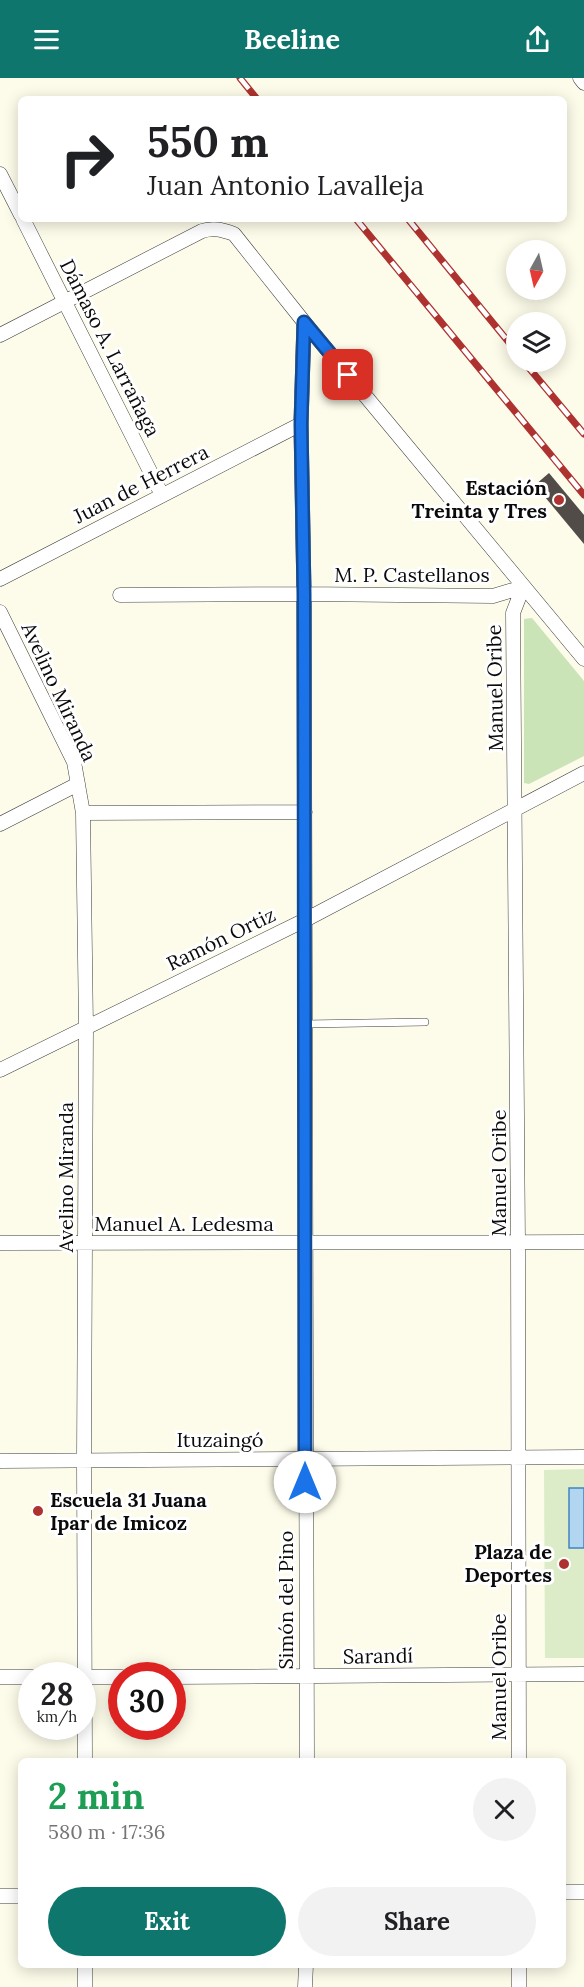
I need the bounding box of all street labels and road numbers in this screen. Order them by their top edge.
street label: Dámaso A. Larrañaga [55,255,166,441]
street label: Juan de Herrera [68,439,212,529]
street label: M. P. Castellanos [334,562,490,587]
street label: Avelino Miranda [16,617,103,765]
street label: Manuel Oribe [481,624,508,752]
street label: Ramón Ortiz [162,901,279,976]
street label: Avelino Miranda [53,1102,78,1253]
street label: Manuel Oribe [486,1109,511,1236]
street label: Manuel A. Ledesma [94,1211,274,1236]
street label: Ituzaingó [177,1427,264,1452]
street label: Simón del Pino [273,1531,298,1669]
street label: Manuel Oribe [486,1613,511,1740]
street label: Sarandí [343,1642,413,1669]

